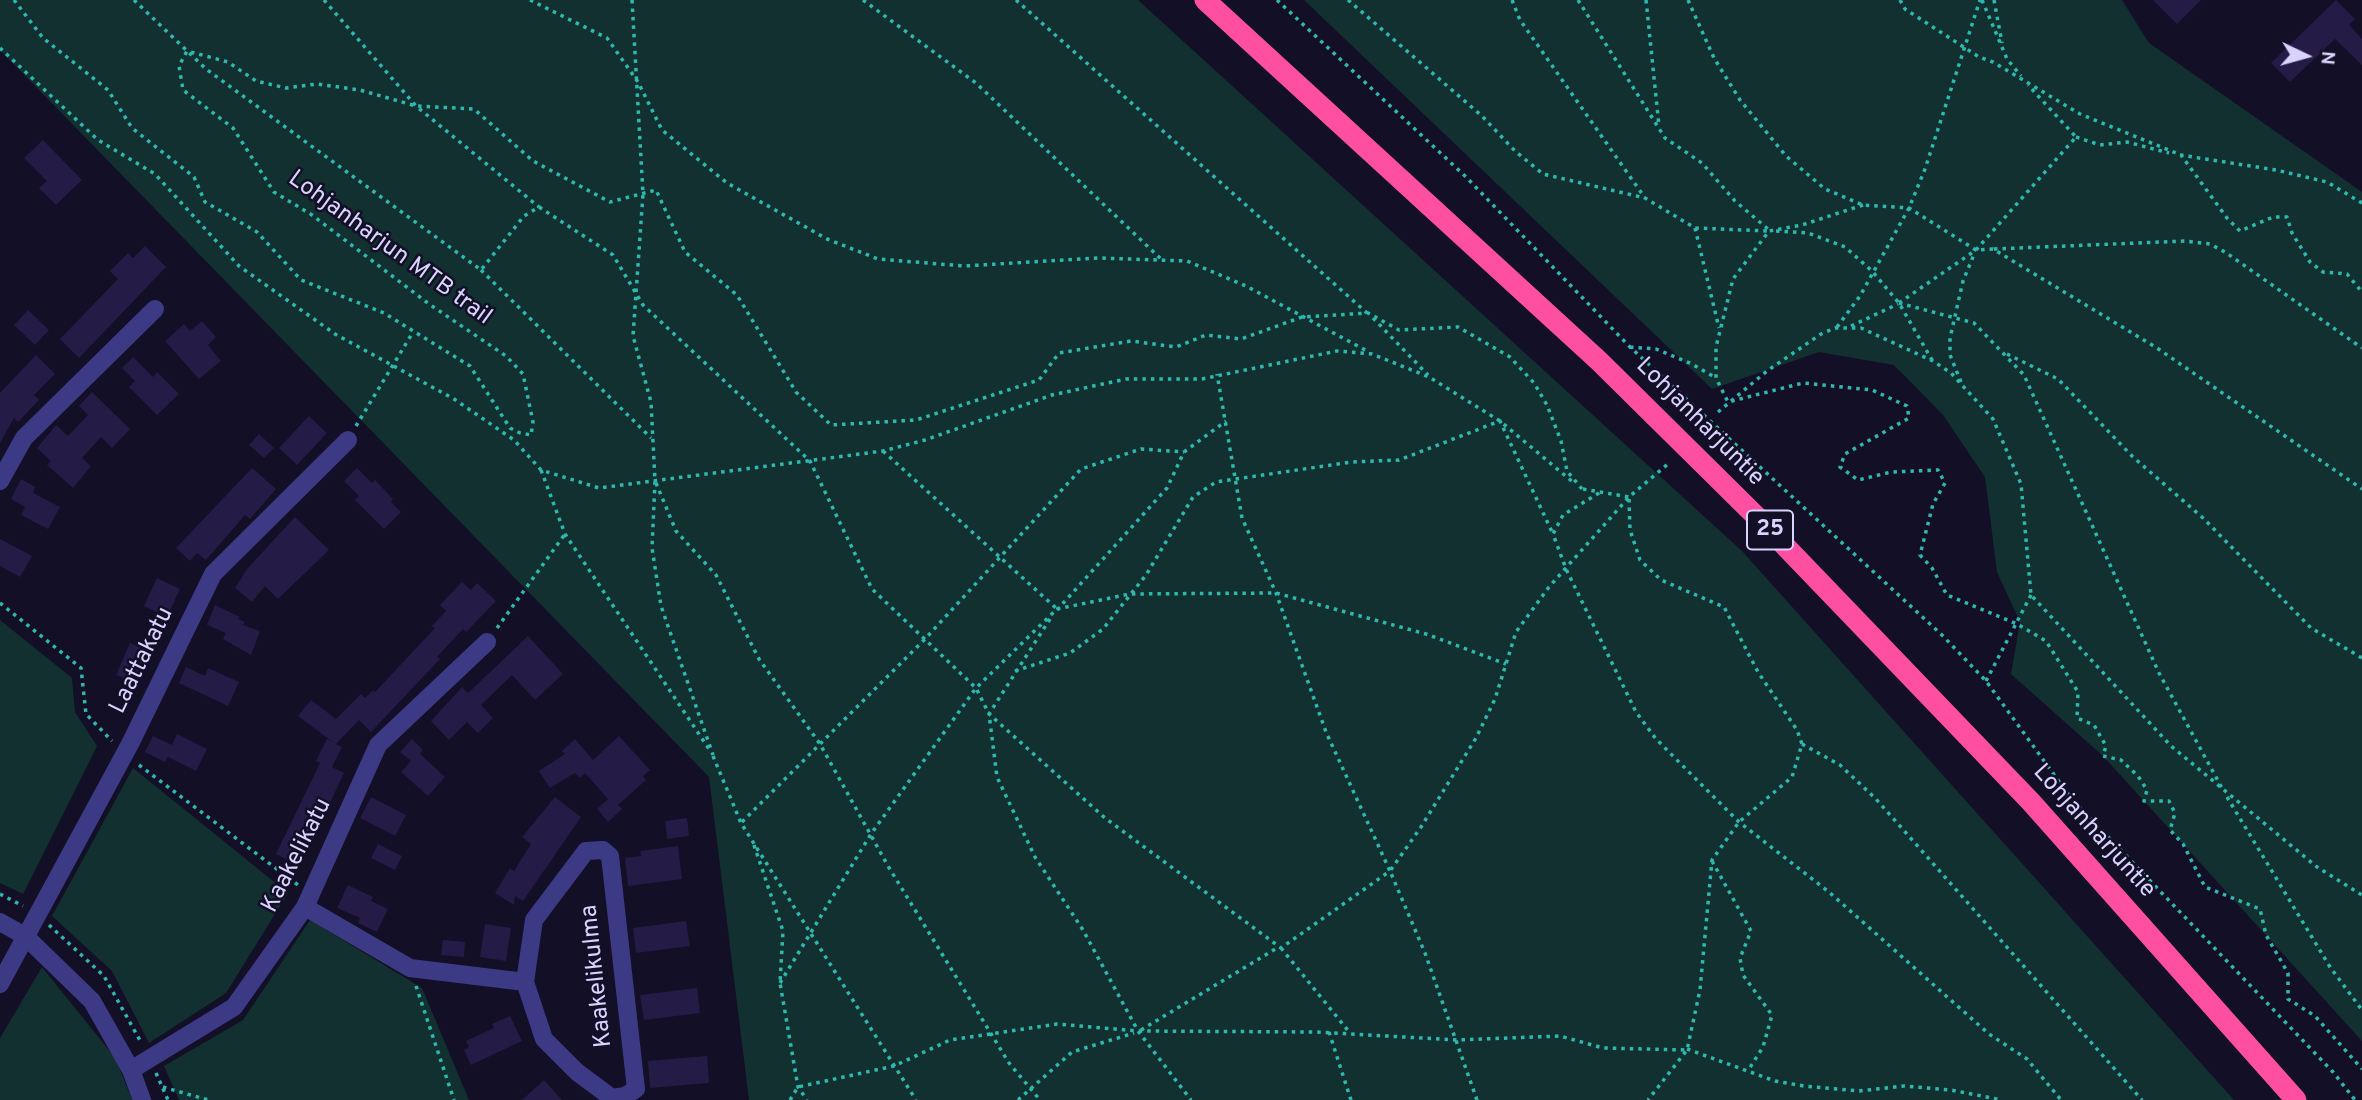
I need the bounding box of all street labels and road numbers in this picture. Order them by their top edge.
street label: Lohjanharjun MTB trail [282,165,496,333]
street label: Lohjanharjuntie [1629,353,1769,493]
road number: 25 [1747,510,1793,550]
street label: Laattakatu [105,603,181,719]
street label: Lohjanharjuntie [2025,759,2161,905]
street label: Kaakelikatu [257,794,339,918]
street label: Kaakelikulma [576,903,620,1049]

